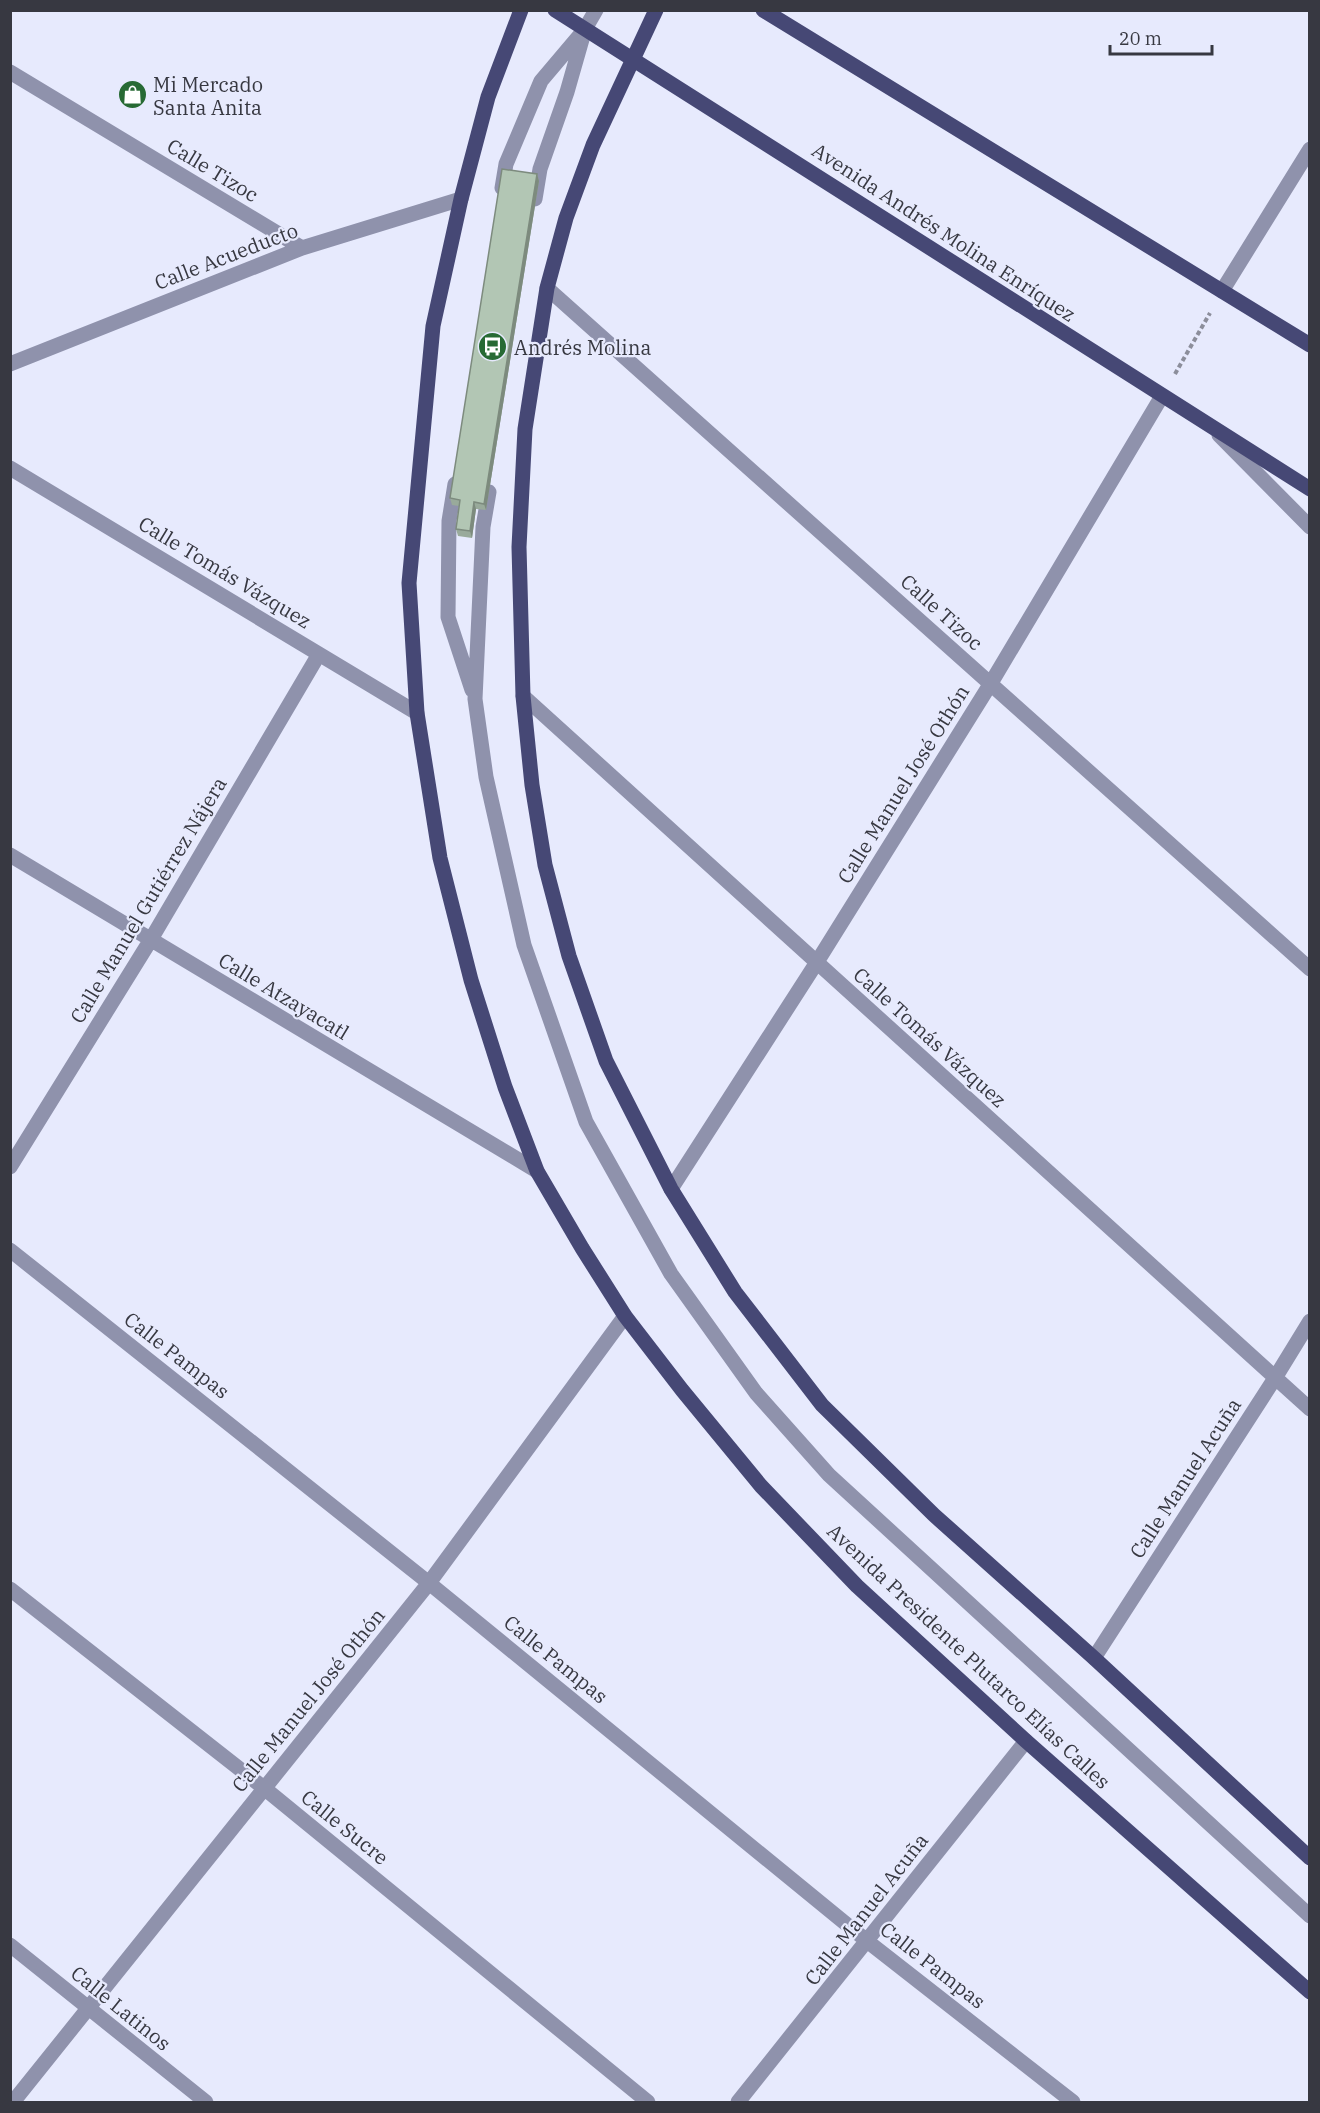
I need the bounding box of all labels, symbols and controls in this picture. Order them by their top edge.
scale bar [1110,18,1212,56]
text: 20 m [1119,27,1162,50]
place label: Mi Mercado Santa Anita [153,71,263,121]
shop icon: Mi Mercado Santa Anita [116,79,148,111]
street label: Calle Tizoc [162,132,264,208]
street label: Avenida Andrés Molina Enríquez [807,137,1081,327]
street label: Calle Acueducto [150,216,302,296]
bus stop icon: Andrés Molina [477,331,509,363]
place label: Andrés Molina [514,334,651,361]
street label: Calle Tomás Vázquez [134,510,316,634]
street label: Calle Tizoc [895,568,989,656]
street label: Calle Manuel José Othón [831,679,975,888]
street label: Calle Manuel Gutiérrez Nájera [64,772,232,1028]
street label: Calle Atzayacatl [214,946,354,1046]
street label: Calle Tomás Vázquez [848,961,1012,1113]
street label: Calle Pampas [119,1305,235,1405]
street label: Calle Manuel Acuña [1123,1393,1247,1563]
street label: Avenida Presidente Plutarco Elías Calles [822,1517,1116,1795]
street label: Calle Manuel José Othón [225,1602,391,1798]
street label: Calle Pampas [498,1609,614,1709]
street label: Calle Sucre [296,1783,394,1871]
street label: Calle Manuel Acuña [798,1827,934,1991]
street label: Calle Pampas [875,1915,991,2015]
street label: Calle Latinos [66,1959,176,2057]

